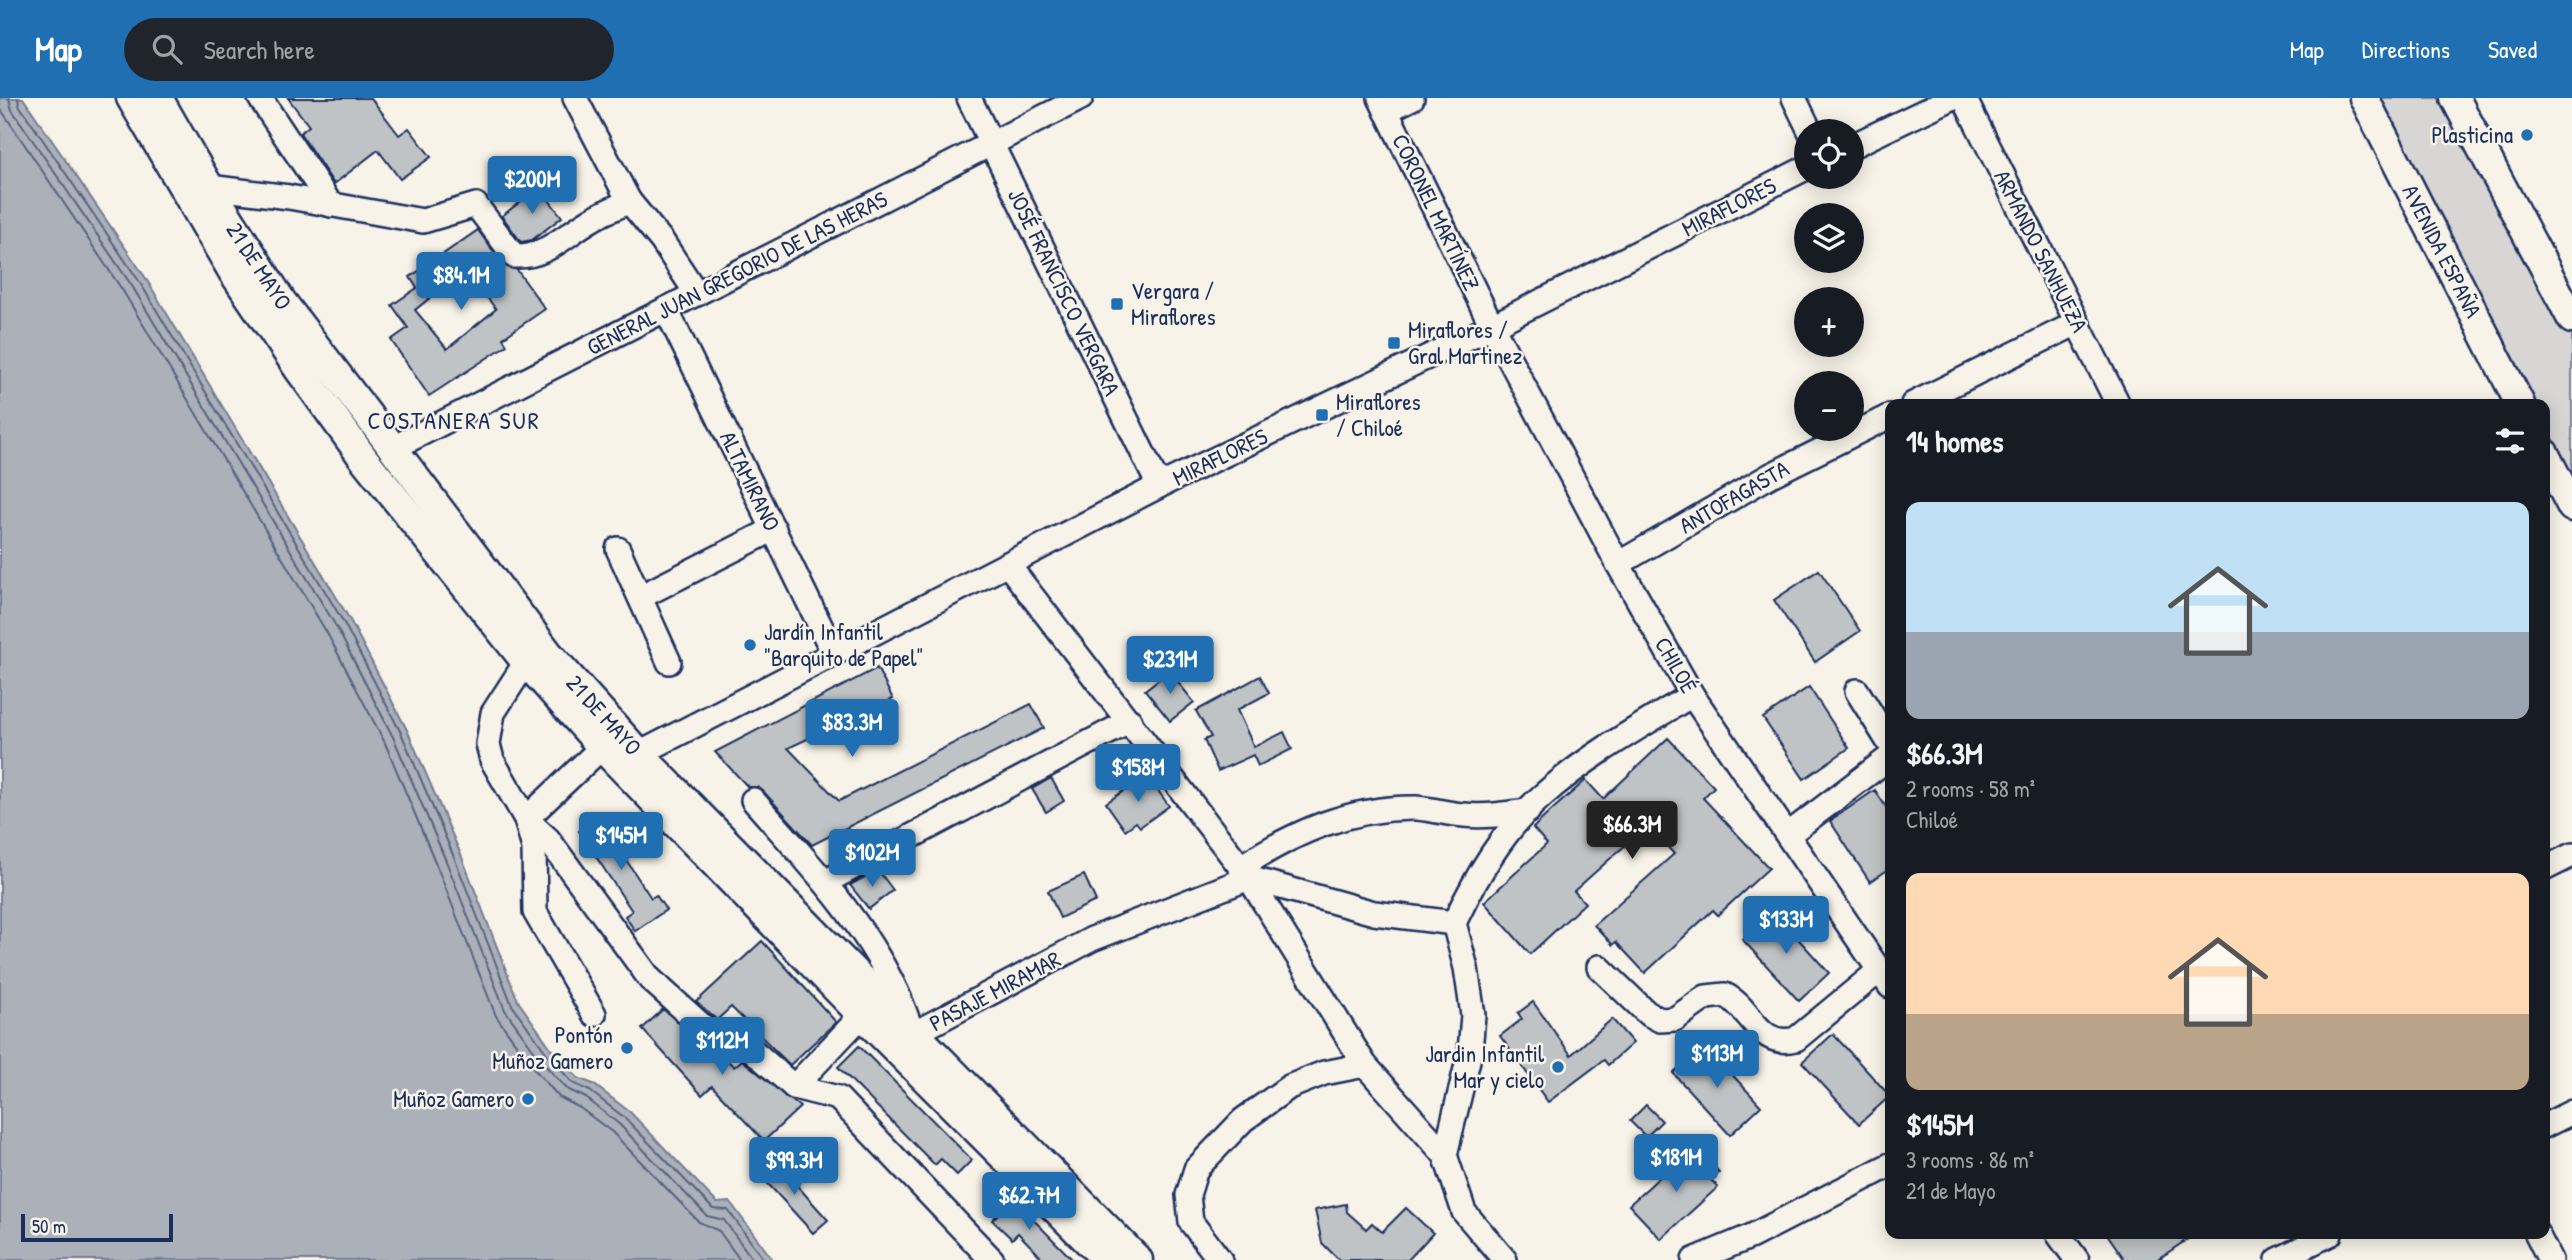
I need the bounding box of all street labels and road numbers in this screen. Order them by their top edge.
street label: CORONEL MARTÍNEZ [1385,128,1488,295]
street label: ARMANDO SANHUEZA [1987,164,2096,337]
street label: MIRAFLORES [1676,169,1782,243]
street label: AVENIDA ESPAÑA [2396,179,2489,323]
street label: GENERAL JUAN GREGORIO DE LAS HERAS [581,183,893,362]
street label: JOSÉ FRANCISCO VERGARA [1001,183,1128,400]
street label: 21 DE MAYO [220,216,299,316]
street label: MIRAFLORES [1167,420,1273,493]
street label: ALTAMIRANO [713,426,788,536]
street label: ANTOFAGASTA [1673,453,1794,540]
street label: CHILOÉ [1648,631,1705,699]
street label: 21 DE MAYO [560,668,649,762]
street label: PASAJE MIRAMAR [924,943,1066,1038]

